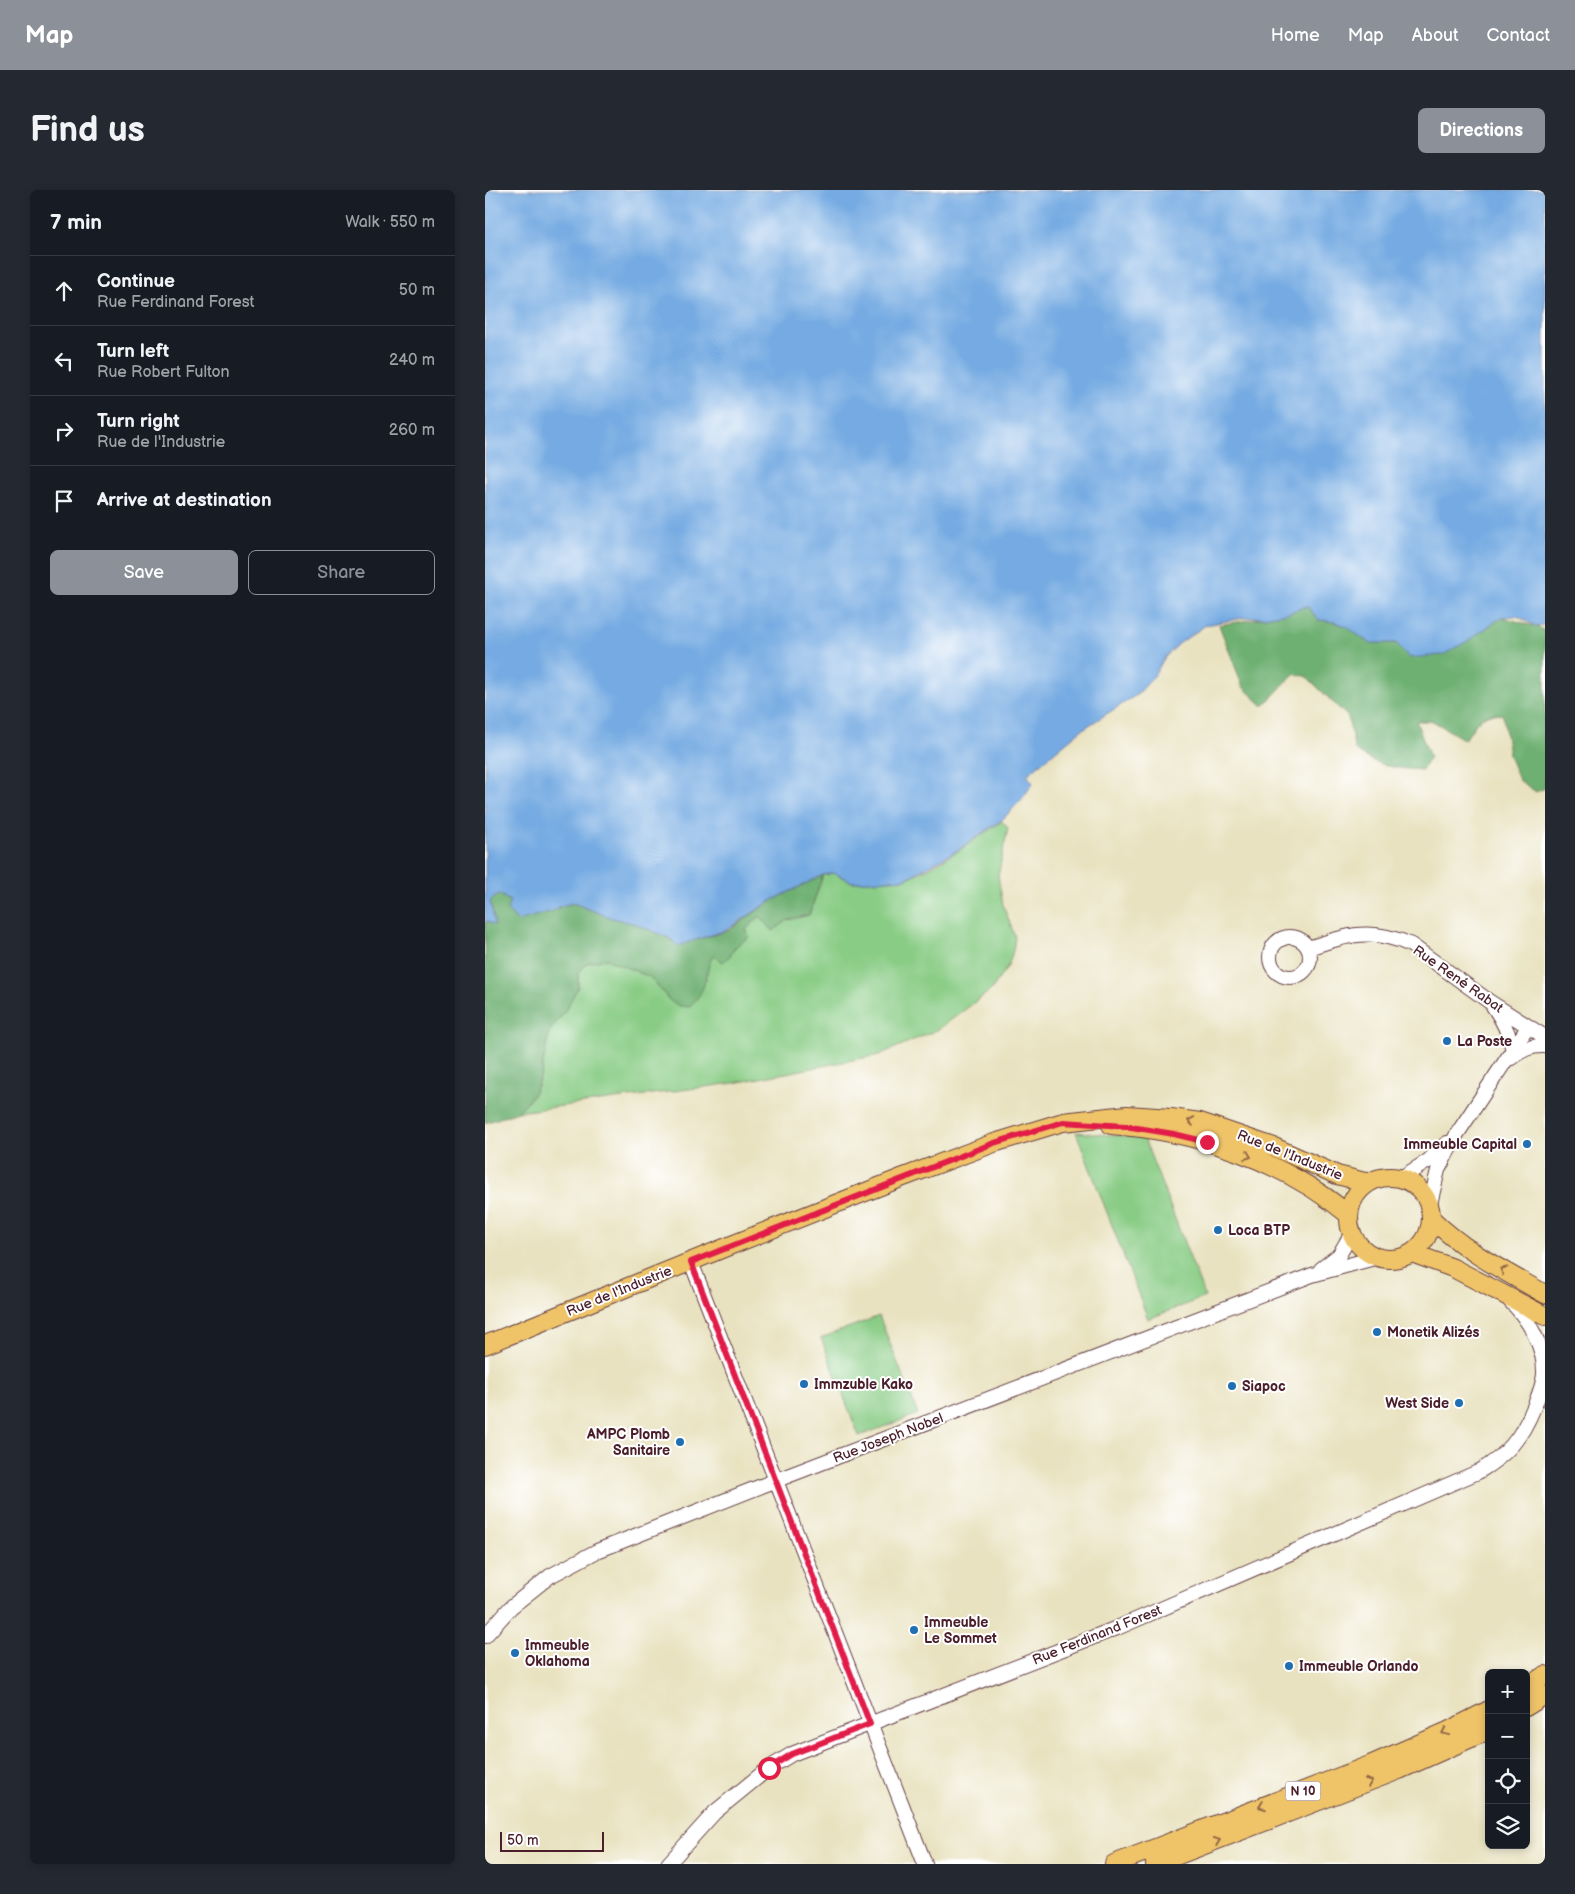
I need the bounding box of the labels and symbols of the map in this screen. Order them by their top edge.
street label: Rue René Rabat [1410,942,1507,1017]
place label: La Poste [1457,1033,1512,1050]
marker: La Poste [1441,1035,1453,1047]
one-way arrow [1187,1116,1195,1126]
street label: Rue de l'Industrie [1235,1126,1345,1184]
route end [1196,1131,1219,1154]
place label: Immeuble Capital [1403,1136,1517,1153]
marker: Immeuble Capital [1521,1138,1533,1150]
one-way arrow [1243,1150,1251,1160]
place label: Loca BTP [1228,1222,1290,1239]
marker: Loca BTP [1212,1224,1224,1236]
street label: Rue de l'Industrie [564,1262,674,1320]
one-way arrow [1499,1266,1508,1276]
place label: Monetik Alizés [1387,1324,1479,1341]
marker: Monetik Alizés [1371,1326,1383,1338]
place label: Immzuble Kako [814,1376,913,1393]
marker: Immzuble Kako [798,1378,810,1390]
place label: Siapoc [1242,1378,1286,1395]
marker: Siapoc [1226,1380,1238,1392]
place label: West Side [1385,1395,1449,1412]
marker: West Side [1453,1397,1465,1409]
street label: Rue Joseph Nobel [830,1409,946,1467]
place label: AMPC Plomb Sanitaire [586,1426,670,1459]
marker: AMPC Plomb Sanitaire [674,1436,686,1448]
street label: Rue Ferdinand Forest [1030,1601,1165,1669]
place label: Immeuble Le Sommet [924,1614,997,1647]
marker: Immeuble Le Sommet [908,1624,920,1636]
place label: Immeuble Oklahoma [525,1637,590,1670]
marker: Immeuble Oklahoma [509,1647,521,1659]
place label: Immeuble Orlando [1299,1658,1419,1675]
marker: Immeuble Orlando [1283,1660,1295,1672]
one-way arrow [1441,1726,1450,1737]
route start [758,1757,781,1780]
one-way arrow [1364,1778,1373,1788]
road number: N 10 [1285,1782,1321,1800]
one-way arrow [1259,1801,1267,1811]
scale bar [500,1829,604,1852]
one-way arrow [1212,1836,1221,1847]

